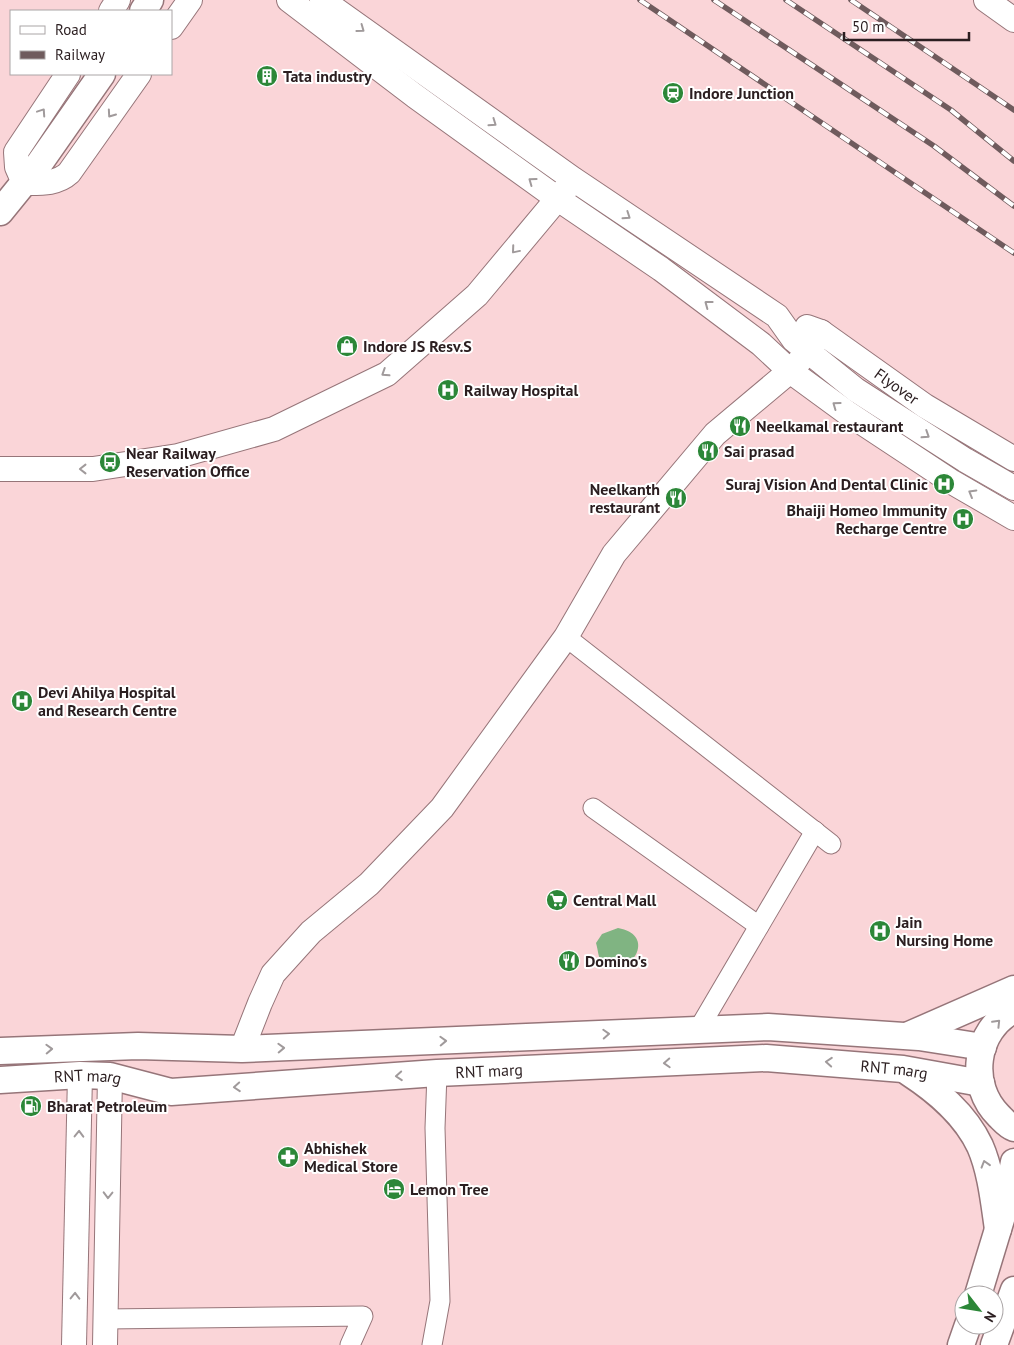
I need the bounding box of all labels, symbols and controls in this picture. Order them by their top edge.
legend [10,10,172,75]
scale bar [844,10,969,42]
text: 50 m [852,17,885,36]
text: Road [55,20,87,39]
one-way arrow [355,23,365,32]
text: Railway [55,45,105,64]
building icon: Tata industry [255,64,279,88]
place label: Tata industry [283,66,372,86]
station icon: Indore Junction [661,81,685,105]
place label: Indore Junction [689,83,794,103]
one-way arrow [108,108,117,118]
one-way arrow [36,109,45,118]
one-way arrow [488,117,497,126]
one-way arrow [529,178,538,186]
one-way arrow [621,210,631,219]
one-way arrow [512,244,521,253]
one-way arrow [704,301,714,310]
shop icon: Indore JS Resv.S [335,334,359,358]
place label: Indore JS Resv.S [363,336,472,356]
street label: Flyover [871,363,923,409]
one-way arrow [381,367,390,377]
hospital icon: Railway Hospital [436,378,460,402]
place label: Railway Hospital [464,380,578,400]
one-way arrow [833,402,842,410]
restaurant icon: Neelkamal restaurant [728,414,752,438]
place label: Neelkamal restaurant [756,416,904,436]
one-way arrow [920,429,929,438]
restaurant icon: Sai prasad [696,439,720,463]
place label: Sai prasad [724,441,794,461]
place label: Near Railway Reservation Office [126,443,250,481]
bus stop icon: Near Railway Reservation Office [98,450,122,474]
one-way arrow [79,464,86,474]
hospital icon: Suraj Vision And Dental Clinic [932,472,956,496]
place label: Suraj Vision And Dental Clinic [726,474,928,494]
place label: Neelkanth restaurant [590,479,660,517]
restaurant icon: Neelkanth restaurant [664,486,688,510]
one-way arrow [968,490,977,500]
place label: Bhaiji Homeo Immunity Recharge Centre [787,500,947,538]
hospital icon: Bhaiji Homeo Immunity Recharge Centre [951,507,975,531]
place label: Devi Ahilya Hospital and Research Centre [38,682,177,720]
hospital icon: Devi Ahilya Hospital and Research Centre [10,689,34,713]
supermarket icon: Central Mall [545,888,569,912]
place label: Central Mall [573,890,657,910]
place label: Jain Nursing Home [895,912,993,950]
hospital icon: Jain Nursing Home [868,919,892,943]
restaurant icon: Domino's [557,949,581,973]
place label: Domino's [585,951,647,971]
one-way arrow [991,1020,1000,1029]
one-way arrow [602,1029,610,1040]
one-way arrow [440,1036,448,1046]
one-way arrow [277,1042,285,1053]
one-way arrow [45,1044,53,1054]
street label: RNT marg [860,1056,930,1083]
one-way arrow [662,1057,670,1068]
one-way arrow [825,1057,833,1068]
street label: RNT marg [455,1059,523,1082]
street label: RNT marg [53,1065,124,1089]
one-way arrow [395,1070,403,1081]
one-way arrow [233,1081,241,1092]
fuel station icon: Bharat Petroleum [19,1094,43,1118]
place label: Bharat Petroleum [47,1096,167,1116]
one-way arrow [73,1130,84,1138]
place label: Abhishek Medical Store [304,1138,398,1176]
pharmacy icon: Abhishek Medical Store [276,1145,300,1169]
one-way arrow [981,1160,991,1169]
hotel icon: Lemon Tree [382,1177,406,1201]
place label: Lemon Tree [410,1179,489,1199]
one-way arrow [102,1191,113,1199]
north arrow [954,1285,1004,1335]
one-way arrow [70,1292,80,1300]
text: N [980,1308,1000,1325]

